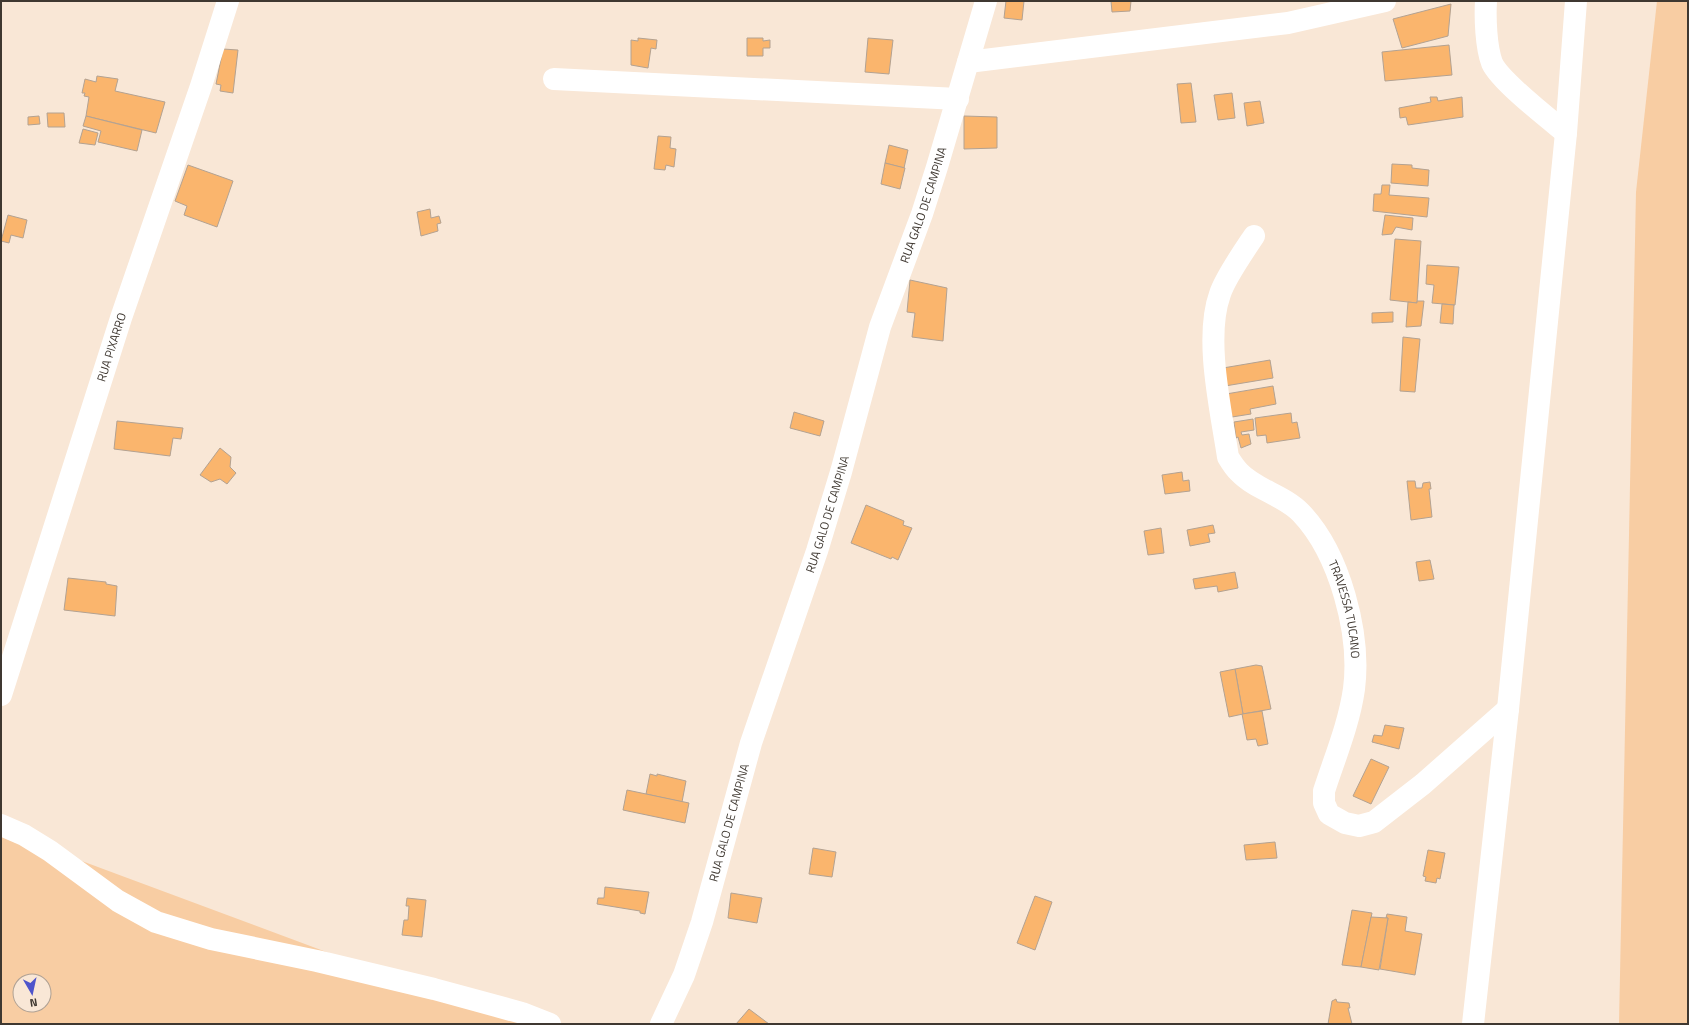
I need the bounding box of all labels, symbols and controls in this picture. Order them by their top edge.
street label: RUA GALO DE CAMPINA [895,144,951,266]
street label: RUA PIXARRO [91,310,131,384]
street label: RUA GALO DE CAMPINA [800,453,854,575]
street label: TRAVESSA TUCANO [1324,557,1365,659]
street label: RUA GALO DE CAMPINA [703,761,754,884]
north arrow [12,973,52,1013]
text: N [29,994,39,1011]

